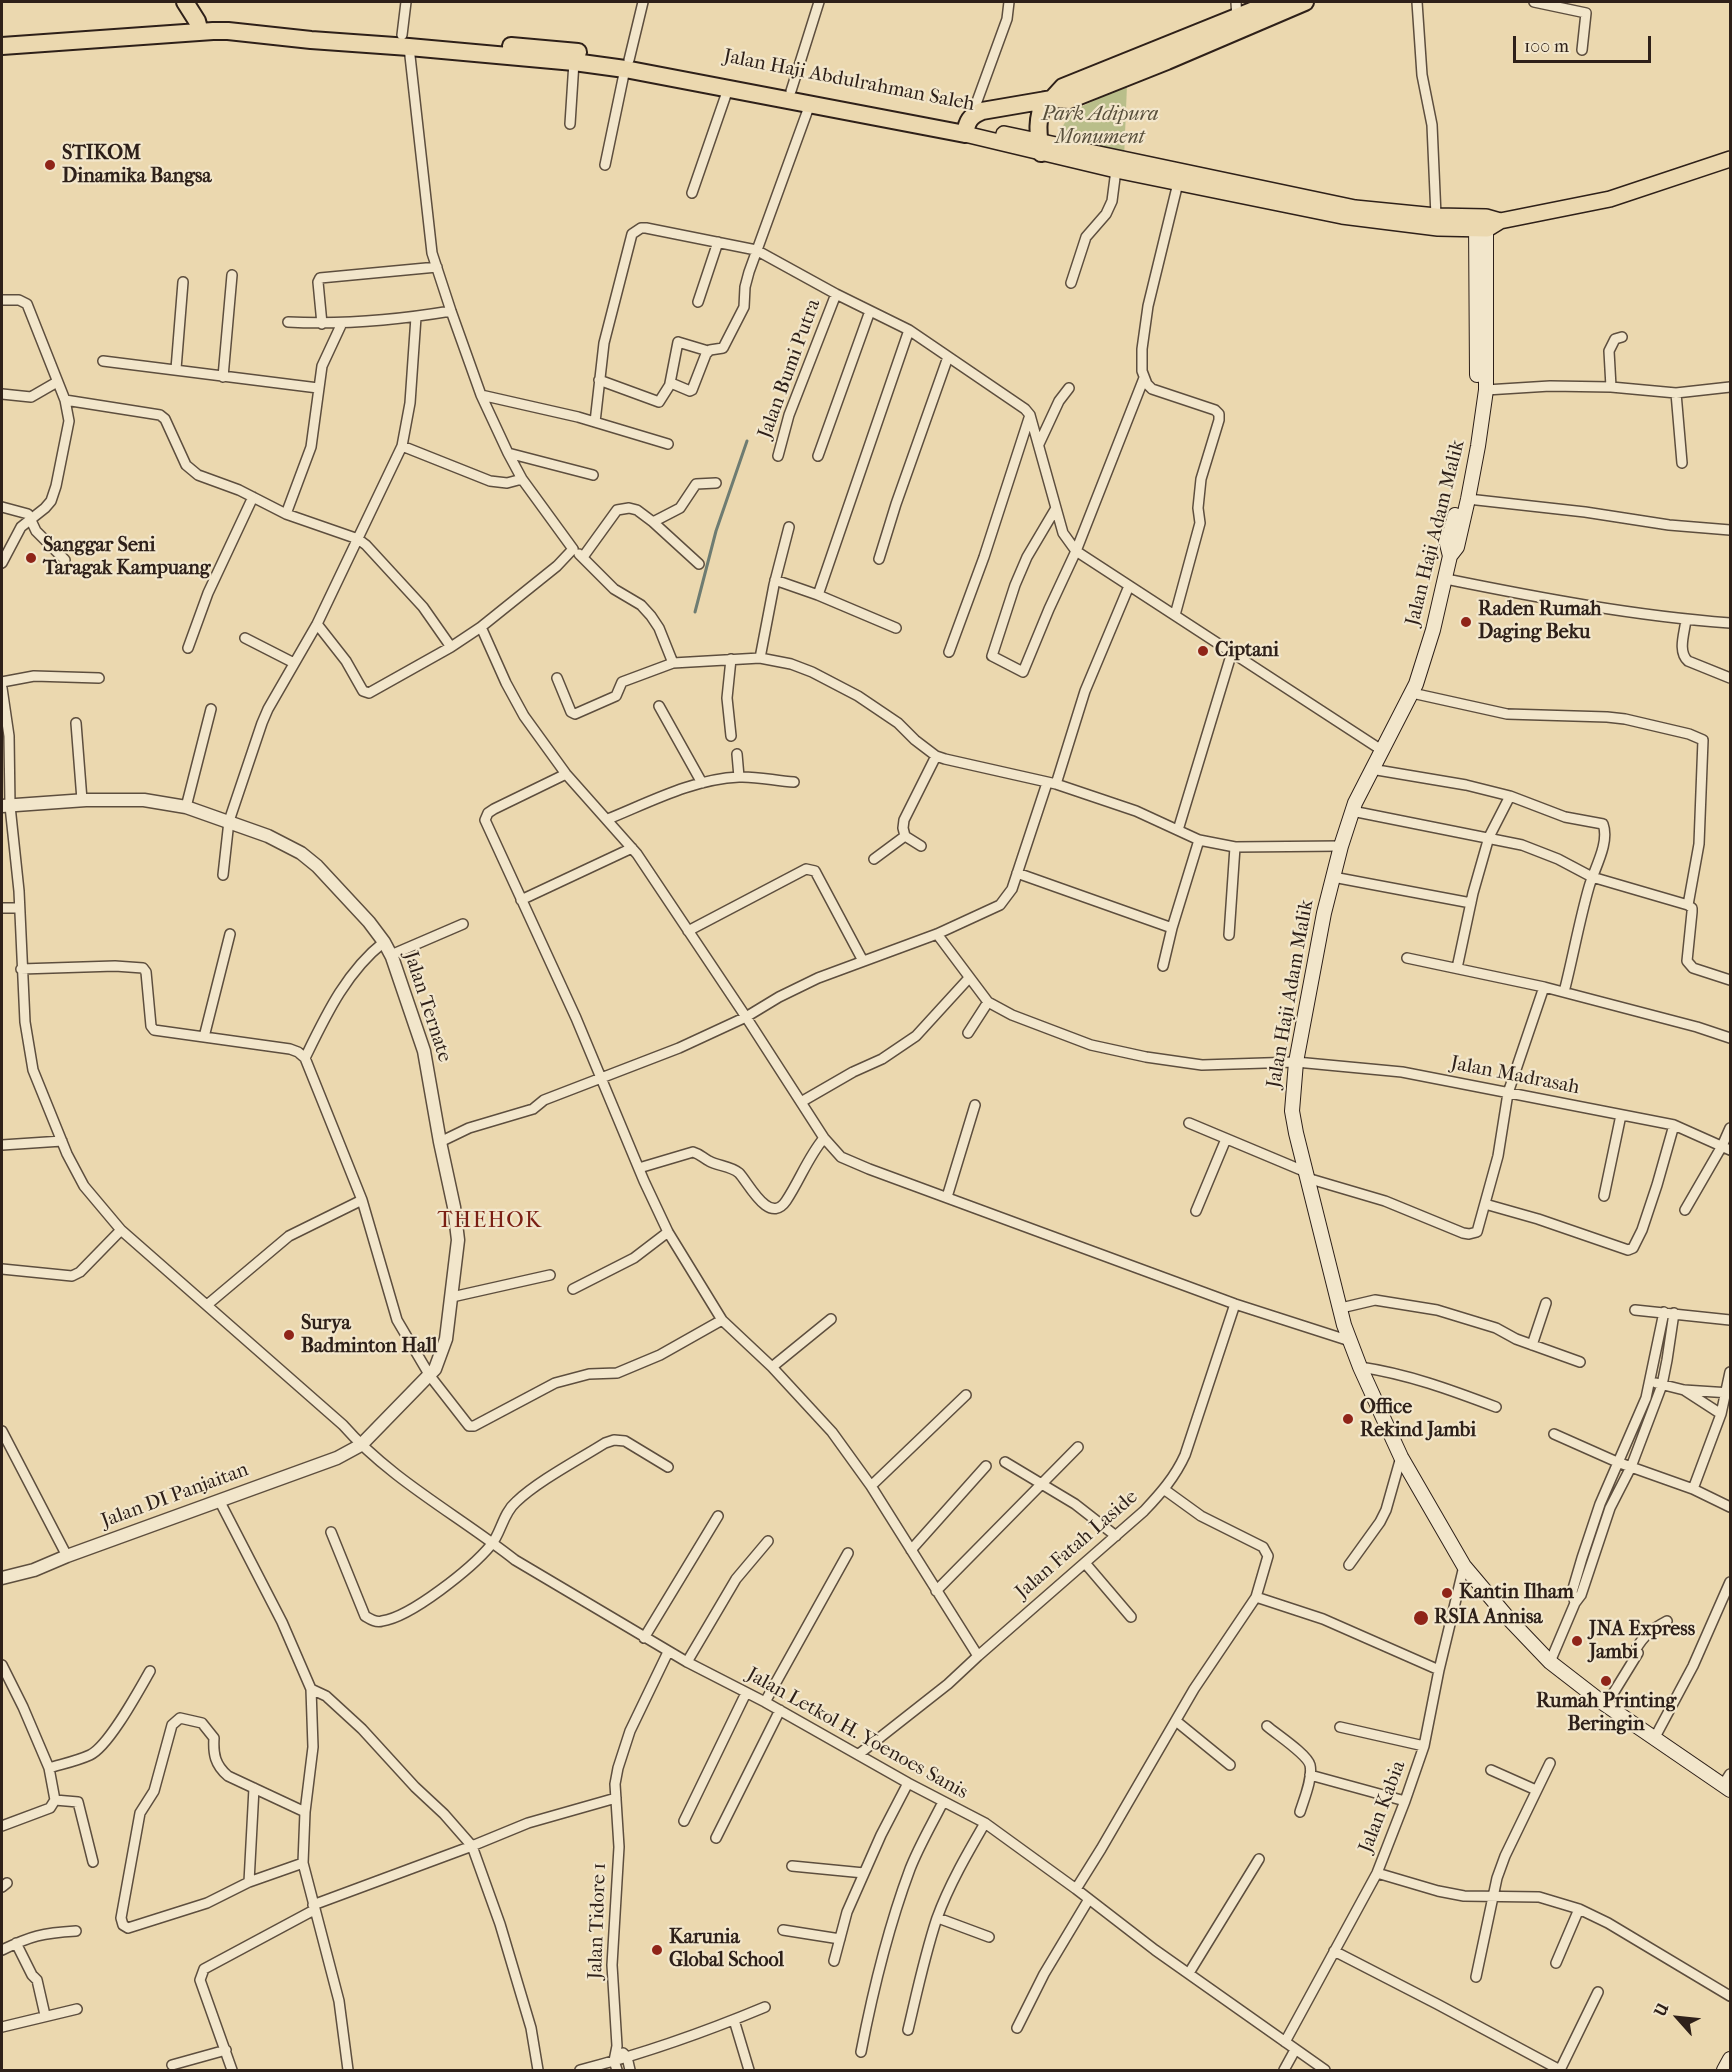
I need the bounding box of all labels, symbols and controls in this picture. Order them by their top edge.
scale bar [1516,24,1654,62]
text: 100 m [1524,36,1569,57]
street label: Jalan Haji Abdulrahman Saleh [721,45,977,117]
park label: Park Adipura Monument [1041,103,1159,150]
place label: STIKOM Dinamika Bangsa [62,142,212,189]
marker: STIKOM Dinamika Bangsa [43,158,57,172]
street label: Jalan Bumi Putra [754,296,826,442]
street label: Jalan Haji Adam Malik [1401,438,1471,628]
place label: Sanggar Seni Taragak Kampuang [43,534,211,581]
marker: Sanggar Seni Taragak Kampuang [24,551,38,565]
place label: Raden Rumah Daging Beku [1478,598,1601,645]
marker: Raden Rumah Daging Beku [1459,615,1473,629]
place label: Ciptani [1215,639,1279,663]
marker: Ciptani [1196,644,1210,658]
street label: Jalan Haji Adam Malik [1263,898,1319,1090]
street label: Jalan Ternate [398,949,456,1065]
street label: Jalan Madrasah [1448,1052,1582,1100]
district label: THEHOK [438,1209,542,1235]
place label: Surya Badminton Hall [301,1312,437,1359]
marker: Surya Badminton Hall [282,1328,296,1342]
place label: Office Rekind Jambi [1360,1396,1476,1443]
marker: Office Rekind Jambi [1341,1412,1355,1426]
street label: Jalan DI Panjaitan [98,1458,252,1534]
street label: Jalan Fatah Laside [1011,1485,1143,1605]
place label: Kantin Ilham [1459,1581,1574,1605]
marker: Kantin Ilham [1440,1586,1454,1600]
place label: RSIA Annisa [1434,1606,1543,1630]
marker: RSIA Annisa [1412,1609,1430,1627]
place label: JNA Express Jambi [1589,1618,1695,1665]
marker: JNA Express Jambi [1570,1634,1584,1648]
street label: Jalan Letkol H. Yoenoes Sanis [742,1663,972,1805]
marker: Rumah Printing Beringin [1599,1674,1613,1688]
place label: Rumah Printing Beringin [1536,1690,1676,1737]
street label: Jalan Kabia [1354,1758,1412,1856]
street label: Jalan Tidore 1 [584,1862,612,1980]
place label: Karunia Global School [669,1926,784,1973]
marker: Karunia Global School [650,1943,664,1957]
north arrow [1648,1988,1708,2048]
text: U [1650,2000,1673,2019]

